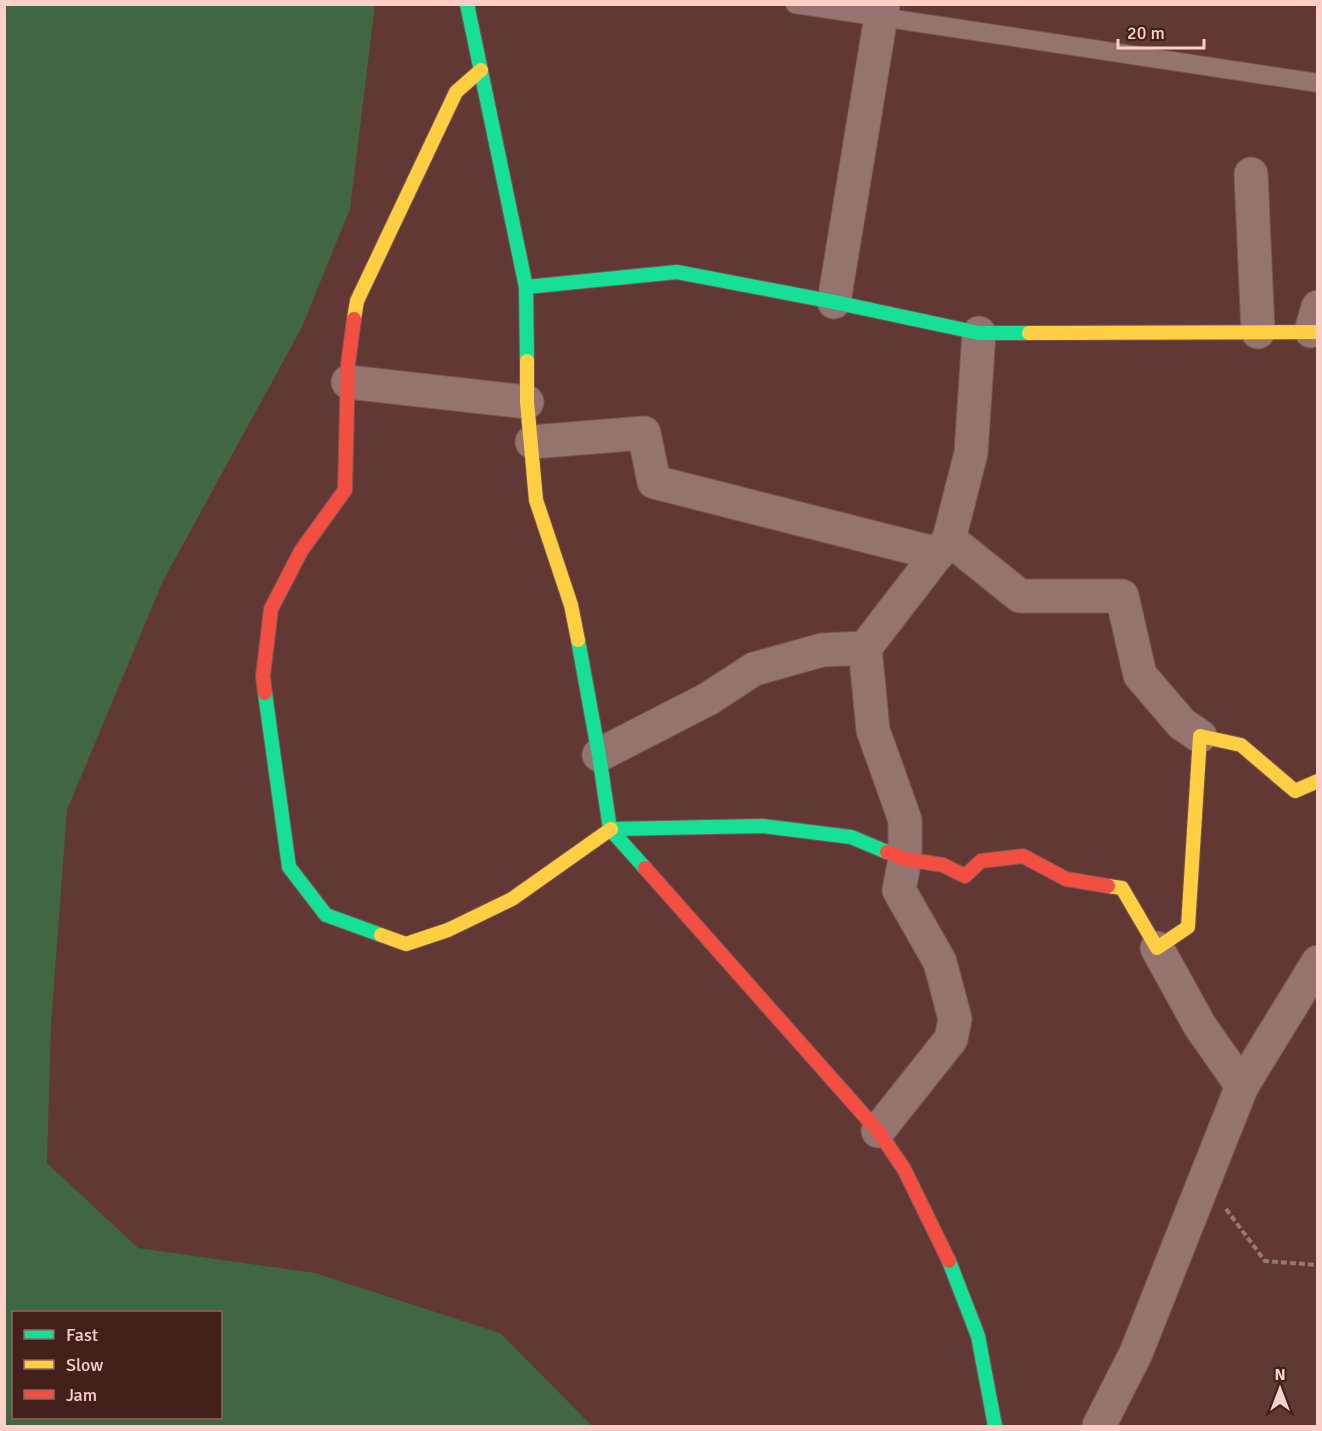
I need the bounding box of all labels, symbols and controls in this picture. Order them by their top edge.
scale bar [1118,12,1204,50]
text: 20 m [1127,22,1165,44]
legend [12,1311,222,1419]
text: Fast [66,1324,98,1346]
text: Slow [66,1354,103,1376]
north arrow [1250,1359,1310,1419]
text: N [1274,1365,1286,1385]
text: Jam [66,1384,97,1406]

